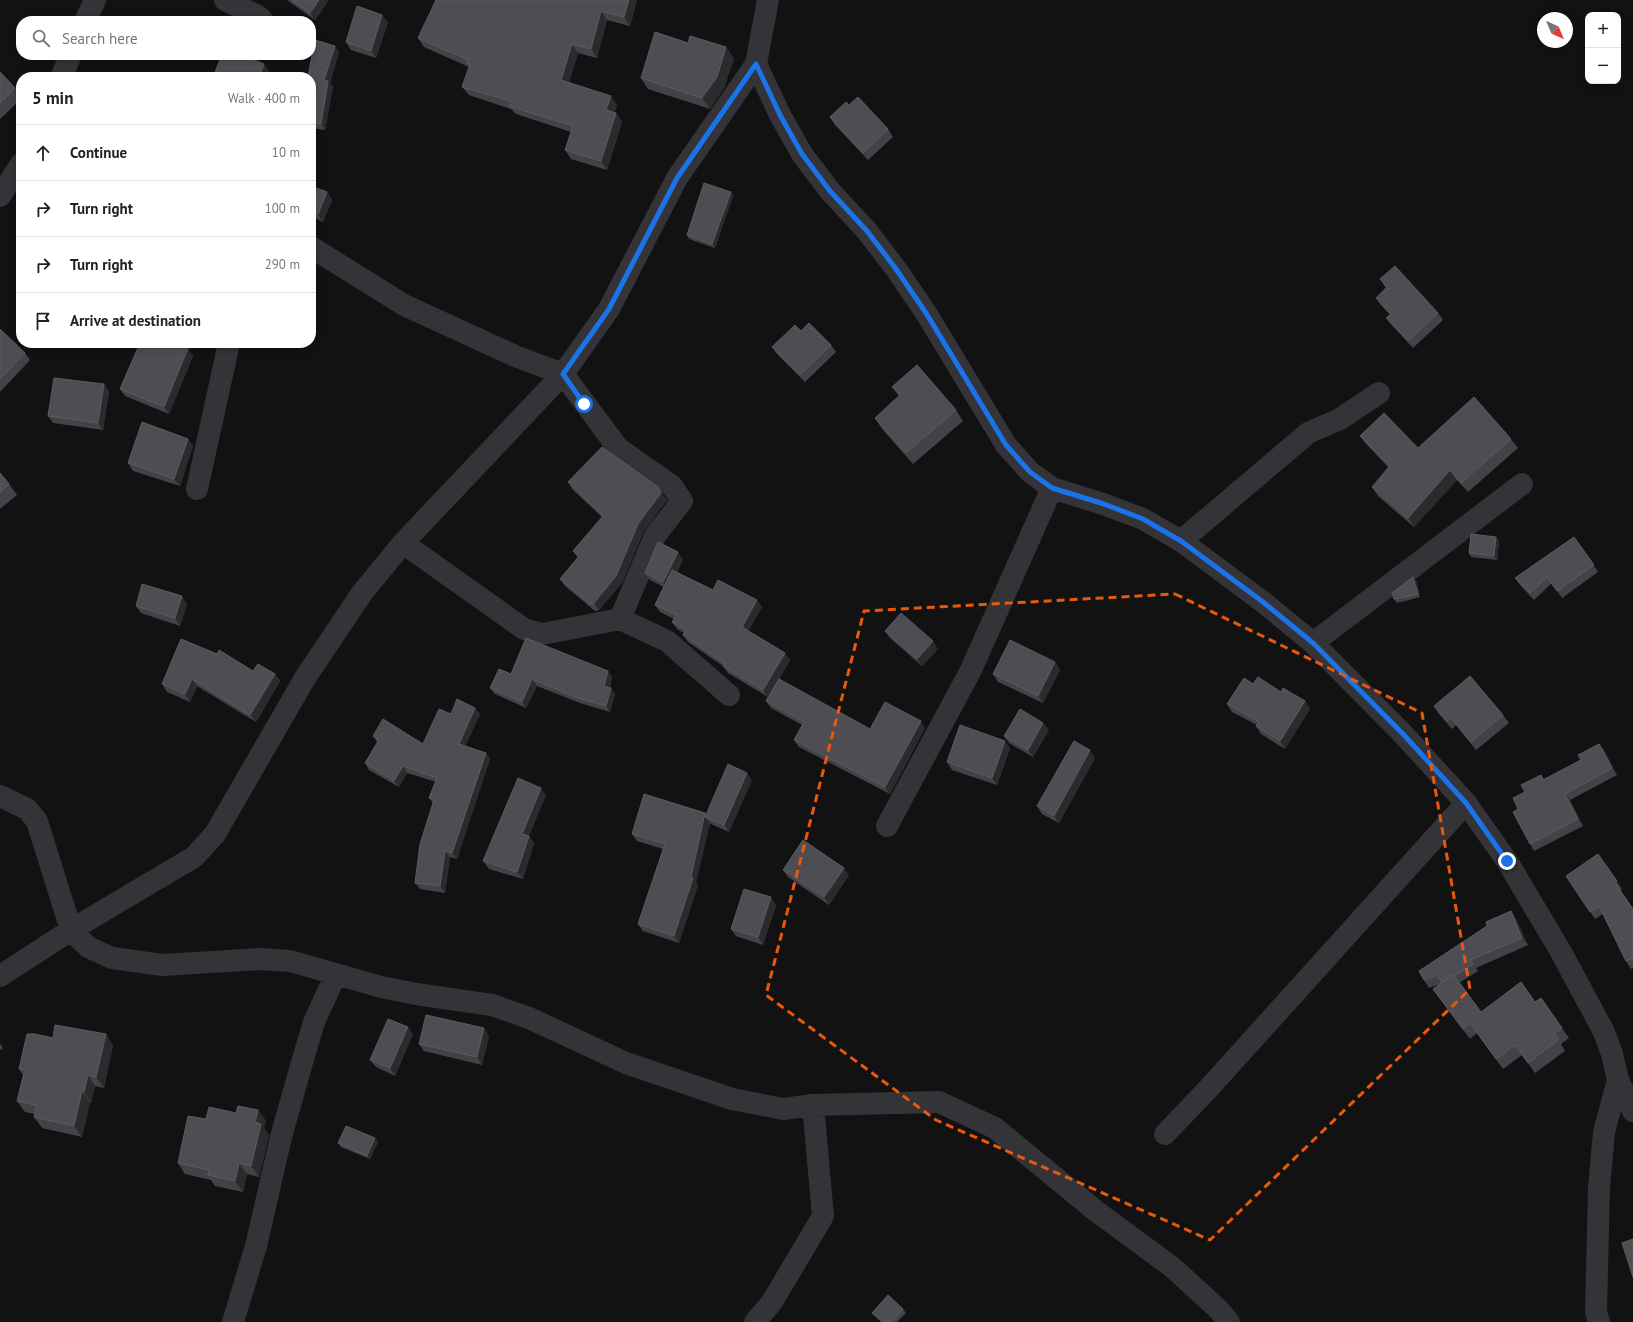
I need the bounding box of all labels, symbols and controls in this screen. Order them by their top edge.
north arrow [1537,12,1573,48]
map controls [1585,12,1621,84]
button: + [1585,12,1621,48]
search box [16,16,316,60]
icon: search [30,27,52,49]
text: Search here [62,29,138,48]
button: − [1585,48,1621,84]
text: 5 min [32,87,73,109]
text: Walk · 400 m [228,90,300,107]
icon: ahead [32,142,54,164]
text: Continue [70,143,127,162]
text: 10 m [272,144,300,161]
icon: right [32,198,54,220]
text: Turn right [70,199,133,218]
text: 100 m [265,200,300,217]
icon: right [32,254,54,276]
text: Turn right [70,255,133,274]
text: 290 m [265,256,300,273]
icon: arrive [32,310,54,332]
text: Arrive at destination [70,311,201,330]
route start [575,395,593,413]
route end [1498,852,1516,870]

